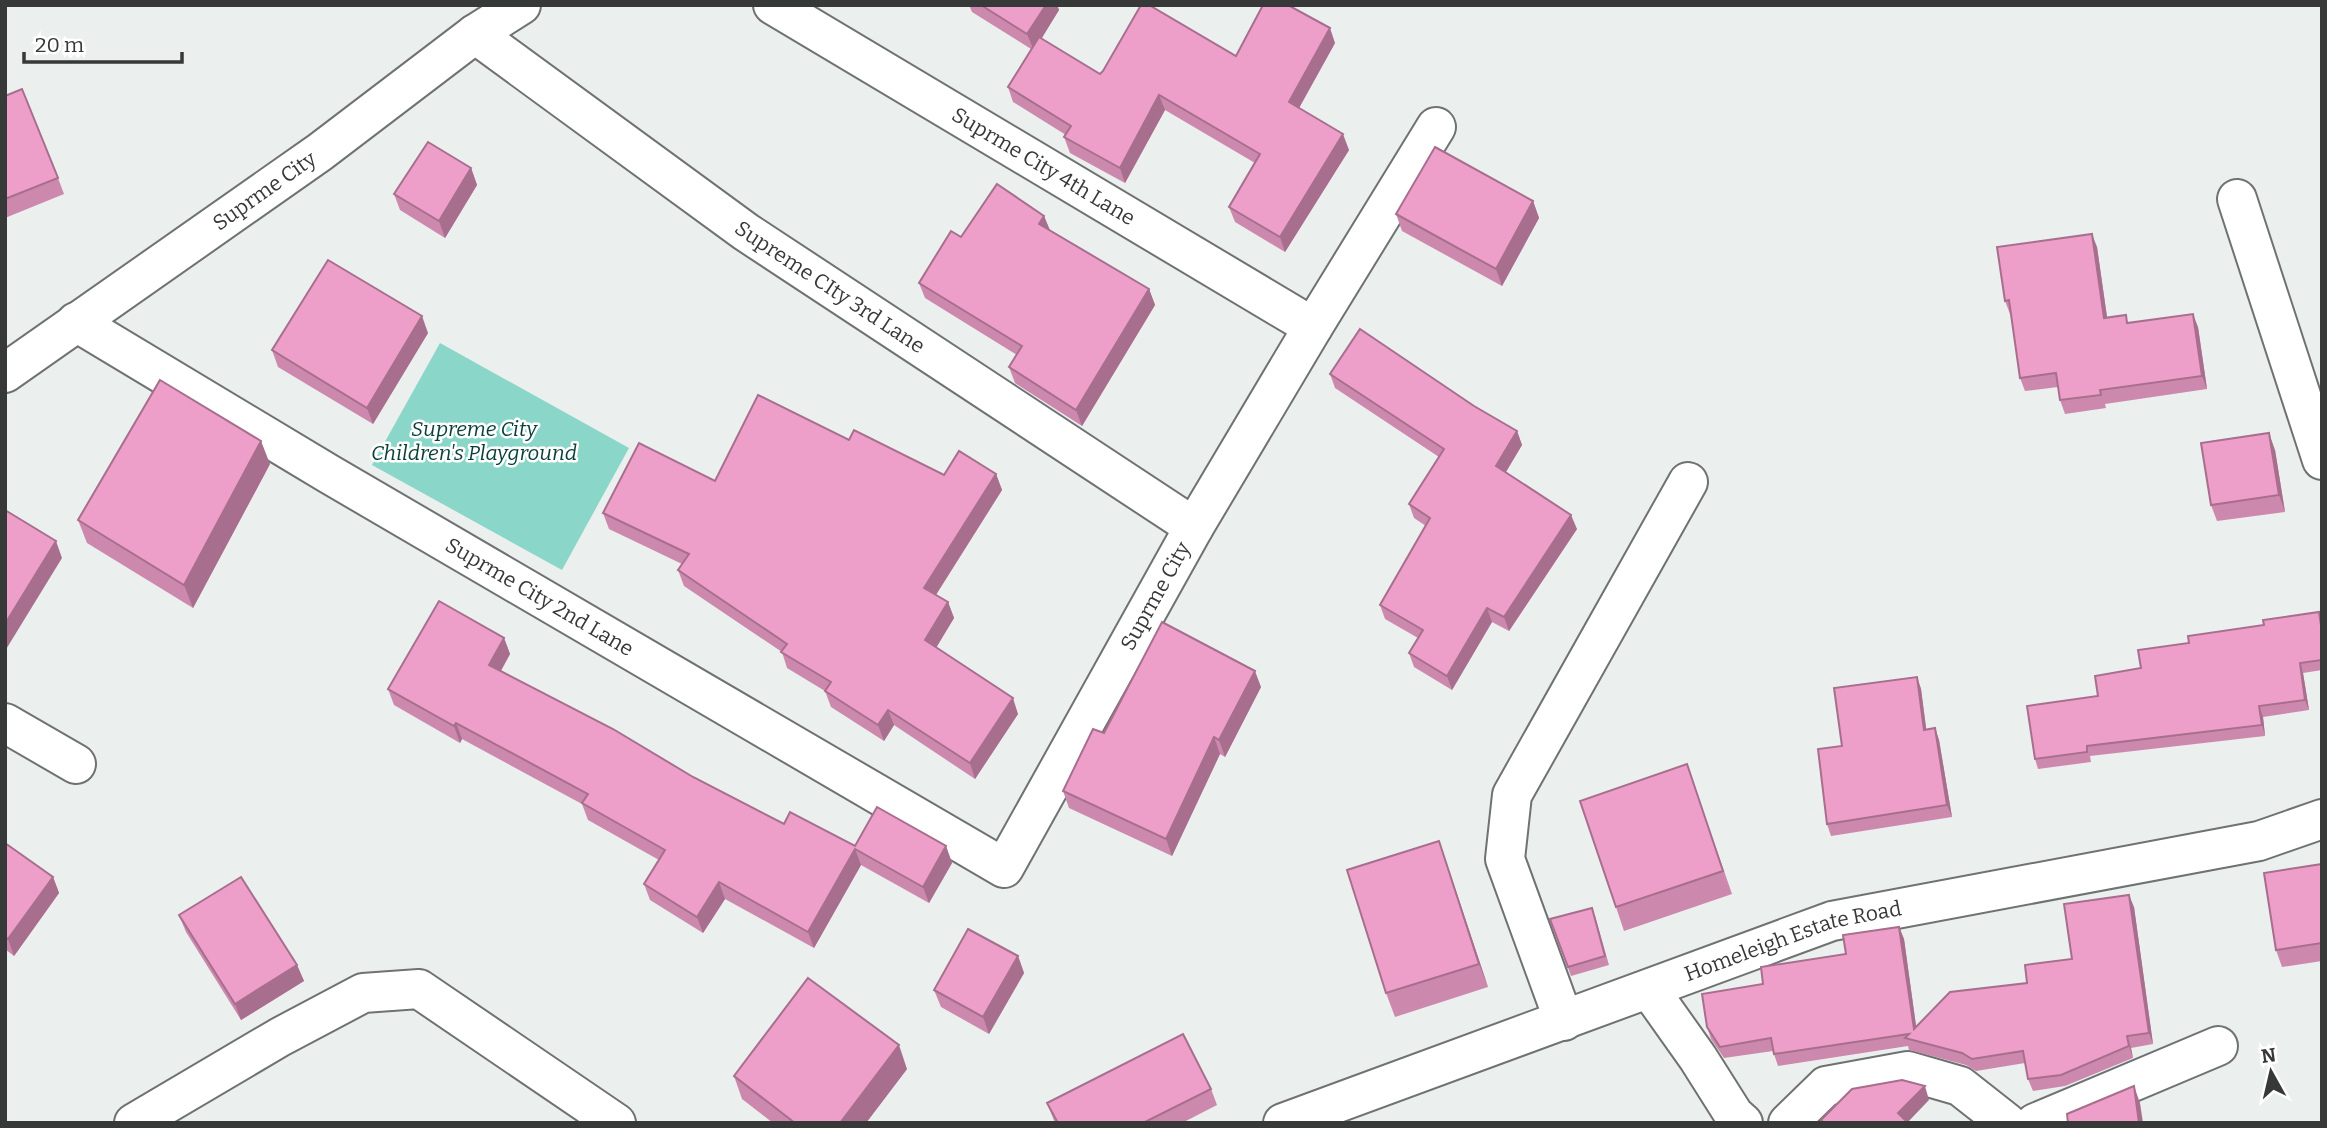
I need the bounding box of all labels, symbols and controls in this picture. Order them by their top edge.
scale bar [24,21,182,65]
text: 20 m [35,32,84,58]
street label: Suprme City 4th Lane [947,102,1140,231]
street label: Suprme City [208,145,322,236]
street label: Supreme CIty 3rd Lane [730,215,930,359]
park label: Supreme City Children's Playground [371,416,577,466]
street label: Suprme City 2nd Lane [441,532,638,662]
street label: Suprme City [1115,536,1197,655]
street label: Homeleigh Estate Road [1681,895,1904,987]
north arrow [2236,1037,2306,1107]
text: N [2260,1043,2278,1068]

